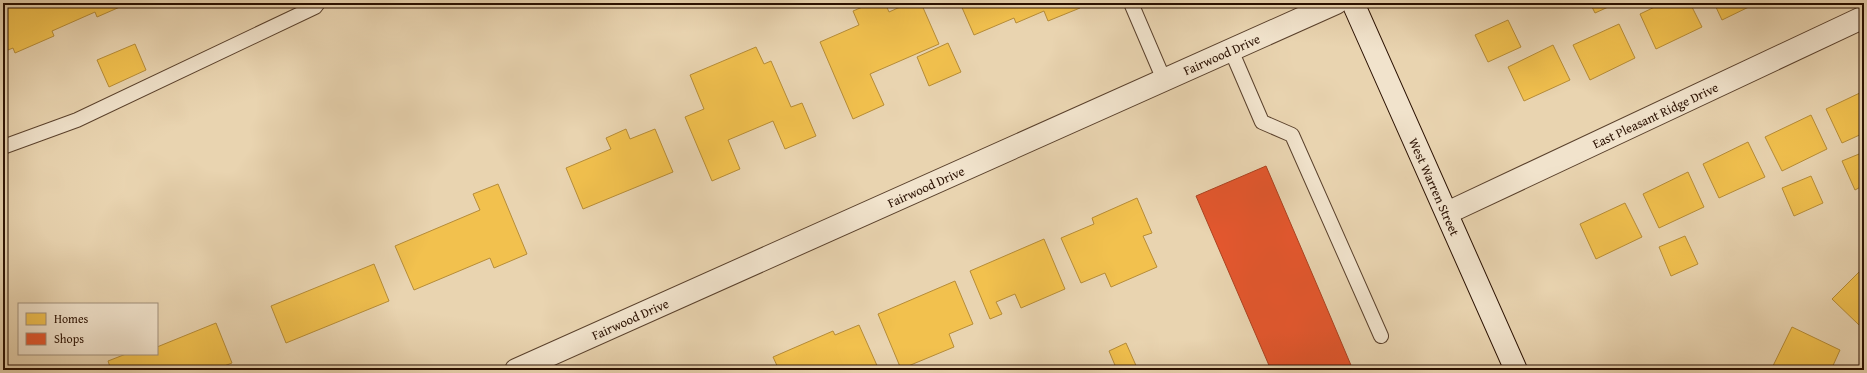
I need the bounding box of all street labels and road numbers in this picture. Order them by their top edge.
street label: Fairwood Drive [1180,29,1263,80]
street label: East Pleasant Ridge Drive [1589,77,1721,153]
street label: West Warren Street [1404,135,1465,239]
street label: Fairwood Drive [884,161,967,212]
street label: Fairwood Drive [589,293,672,344]

